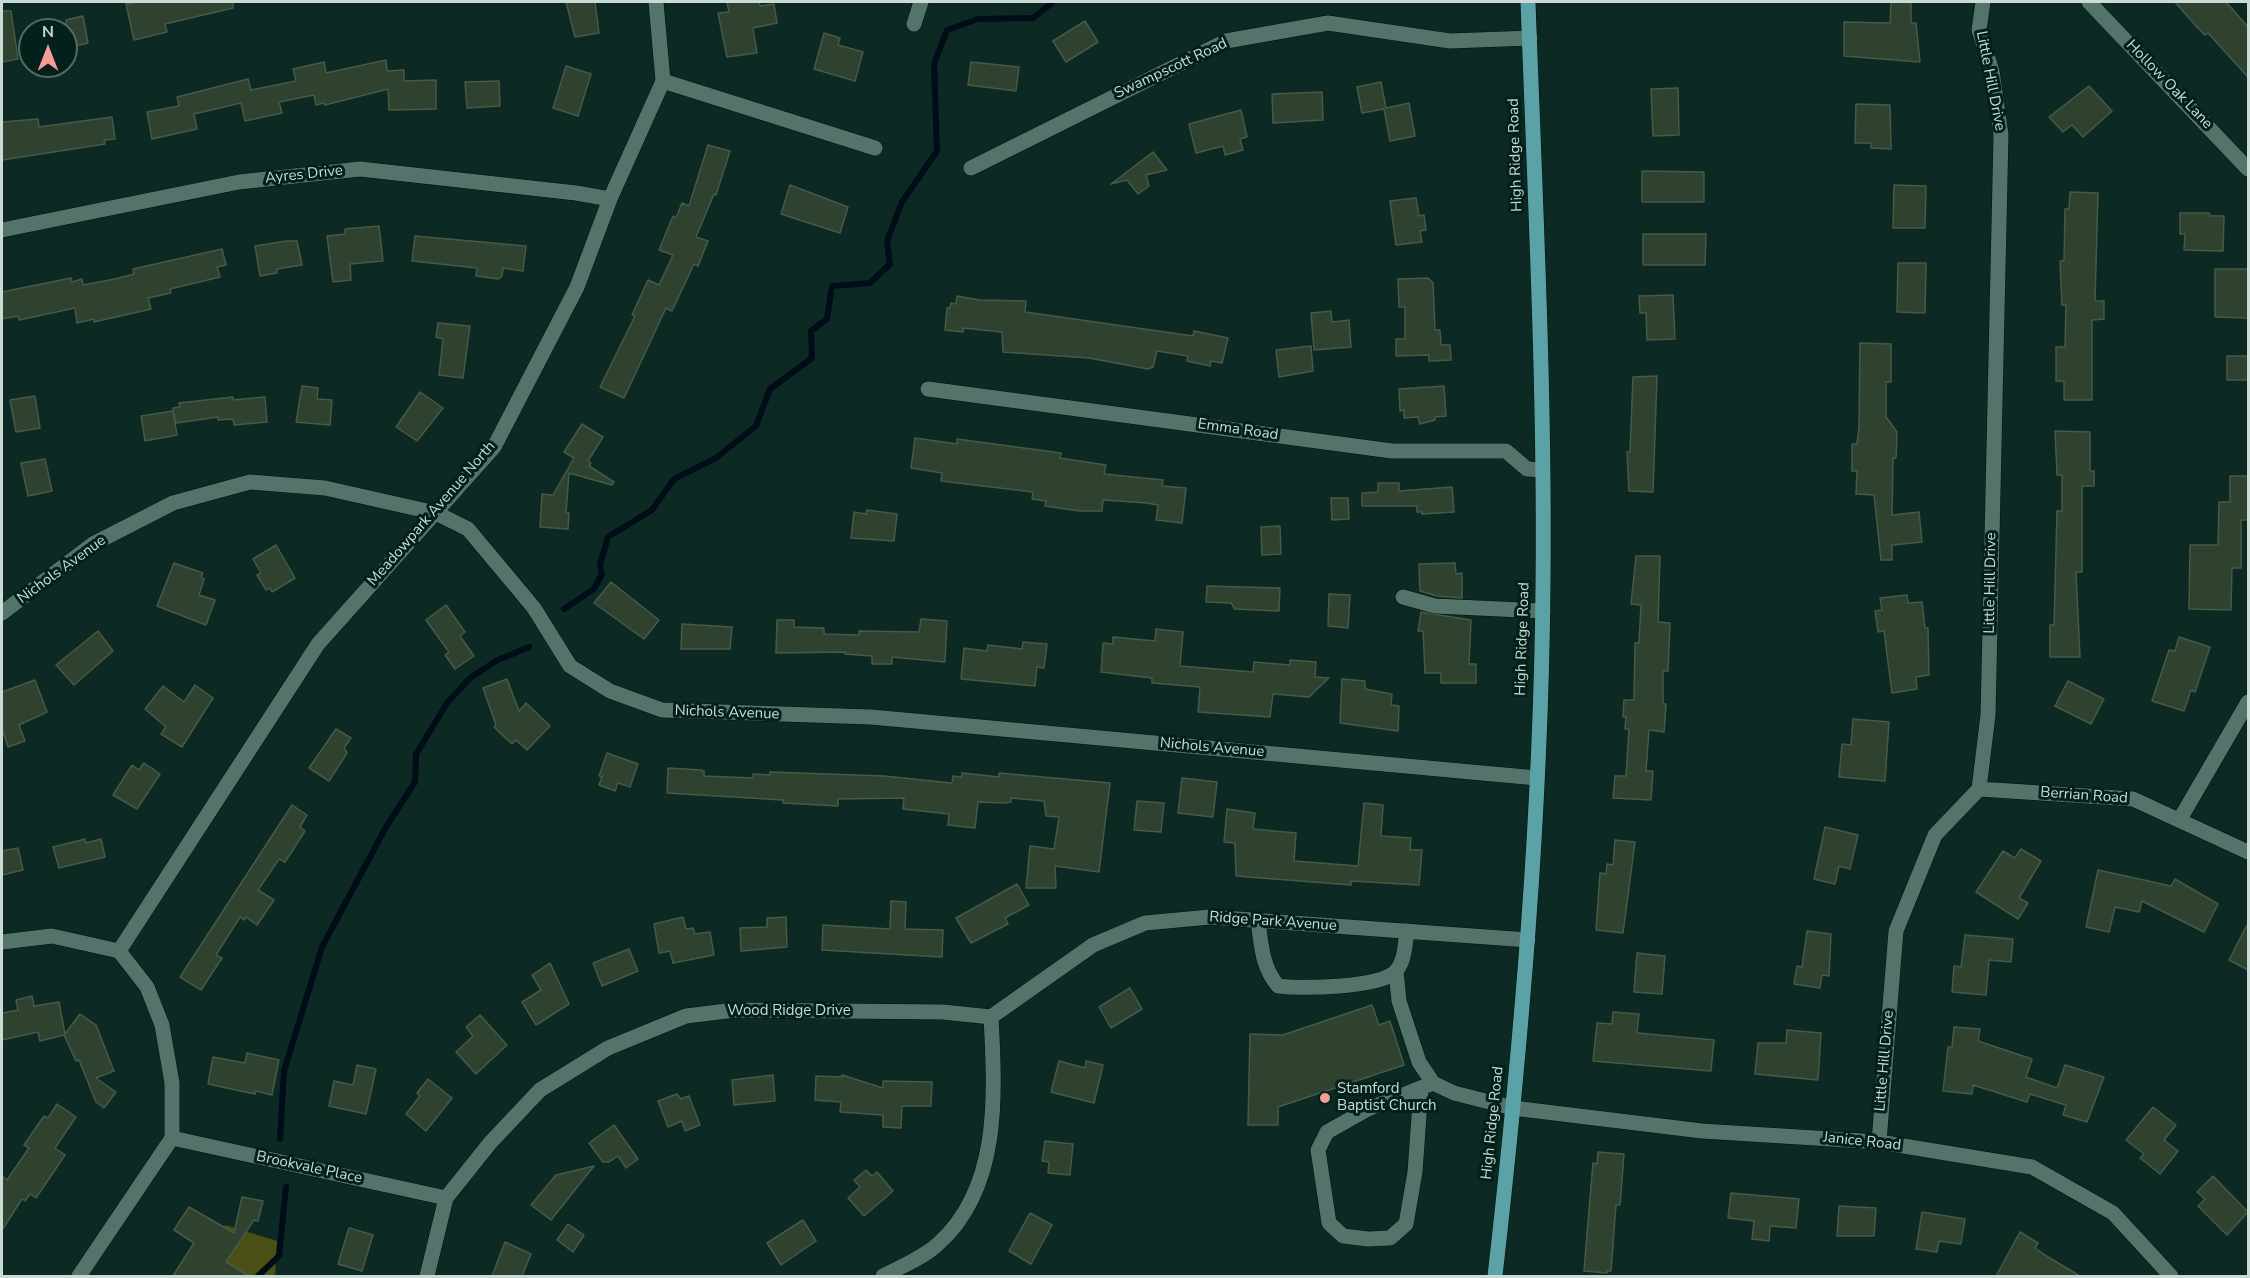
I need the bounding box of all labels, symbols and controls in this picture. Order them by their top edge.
north arrow [18,18,78,78]
text: N [42,21,54,43]
street label: Little Hill Drive [1971,30,2009,132]
street label: Swampscott Road [1112,35,1230,103]
street label: Hollow Oak Lane [2122,37,2216,133]
street label: High Ridge Road [1505,98,1527,212]
street label: Ayres Drive [264,162,344,188]
street label: Emma Road [1197,415,1279,445]
street label: Meadowpark Avenue North [364,438,500,590]
street label: Nichols Avenue [14,532,110,608]
street label: Little Hill Drive [1981,532,2001,634]
street label: High Ridge Road [1512,582,1534,696]
street label: Nichols Avenue [674,702,780,724]
street label: Nichols Avenue [1159,734,1265,762]
street label: Berrian Road [2040,784,2128,808]
street label: Ridge Park Avenue [1209,909,1337,935]
street label: Wood Ridge Drive [727,1002,851,1020]
street label: Little Hill Drive [1872,1010,1898,1112]
street label: High Ridge Road [1478,1065,1508,1181]
place label: Stamford Baptist Church [1337,1080,1437,1115]
marker: Stamford Baptist Church [1318,1091,1332,1105]
street label: Janice Road [1822,1129,1902,1155]
street label: Brookvale Place [254,1148,364,1188]

